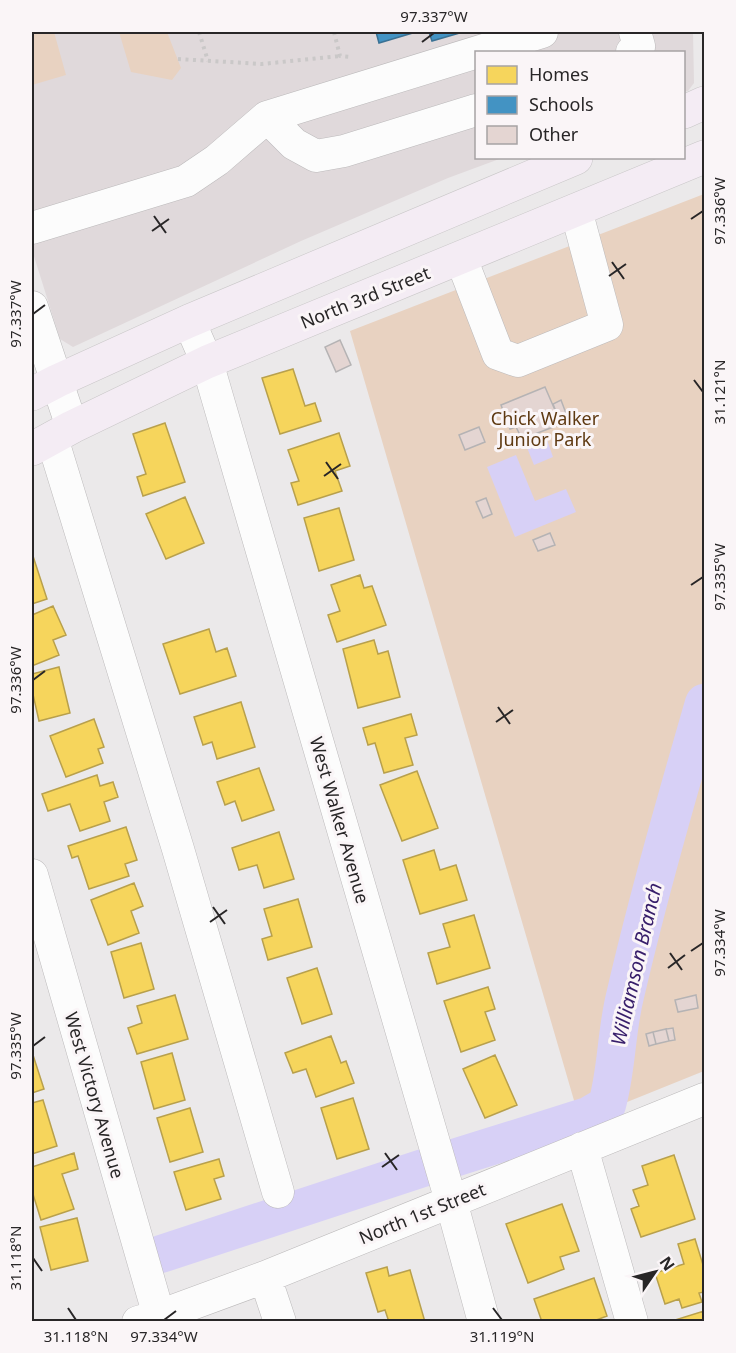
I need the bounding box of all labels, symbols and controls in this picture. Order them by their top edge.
text: 97.337°W [400,6,468,26]
legend [475,51,685,159]
text: Homes [529,62,589,86]
text: Schools [529,92,594,116]
text: Other [529,122,579,146]
text: 97.336°W [709,177,729,245]
street label: North 3rd Street [297,260,434,334]
text: 97.337°W [5,280,25,348]
text: 31.121°N [709,360,729,424]
park label: Chick Walker Junior Park [491,406,600,451]
text: 97.335°W [709,543,729,611]
text: 97.336°W [5,646,25,714]
street label: West Walker Avenue [305,734,375,906]
water label: Williamson Branch [604,880,668,1048]
text: 97.334°W [709,909,729,977]
street label: West Victory Avenue [60,1009,130,1181]
text: 97.335°W [5,1012,25,1080]
street label: North 1st Street [355,1176,489,1249]
text: 31.118°N [5,1226,25,1290]
north arrow [625,1242,685,1302]
text: N [655,1252,680,1275]
text: 31.118°N [44,1326,108,1346]
text: 97.334°W [130,1326,198,1346]
text: 31.119°N [470,1326,534,1346]

